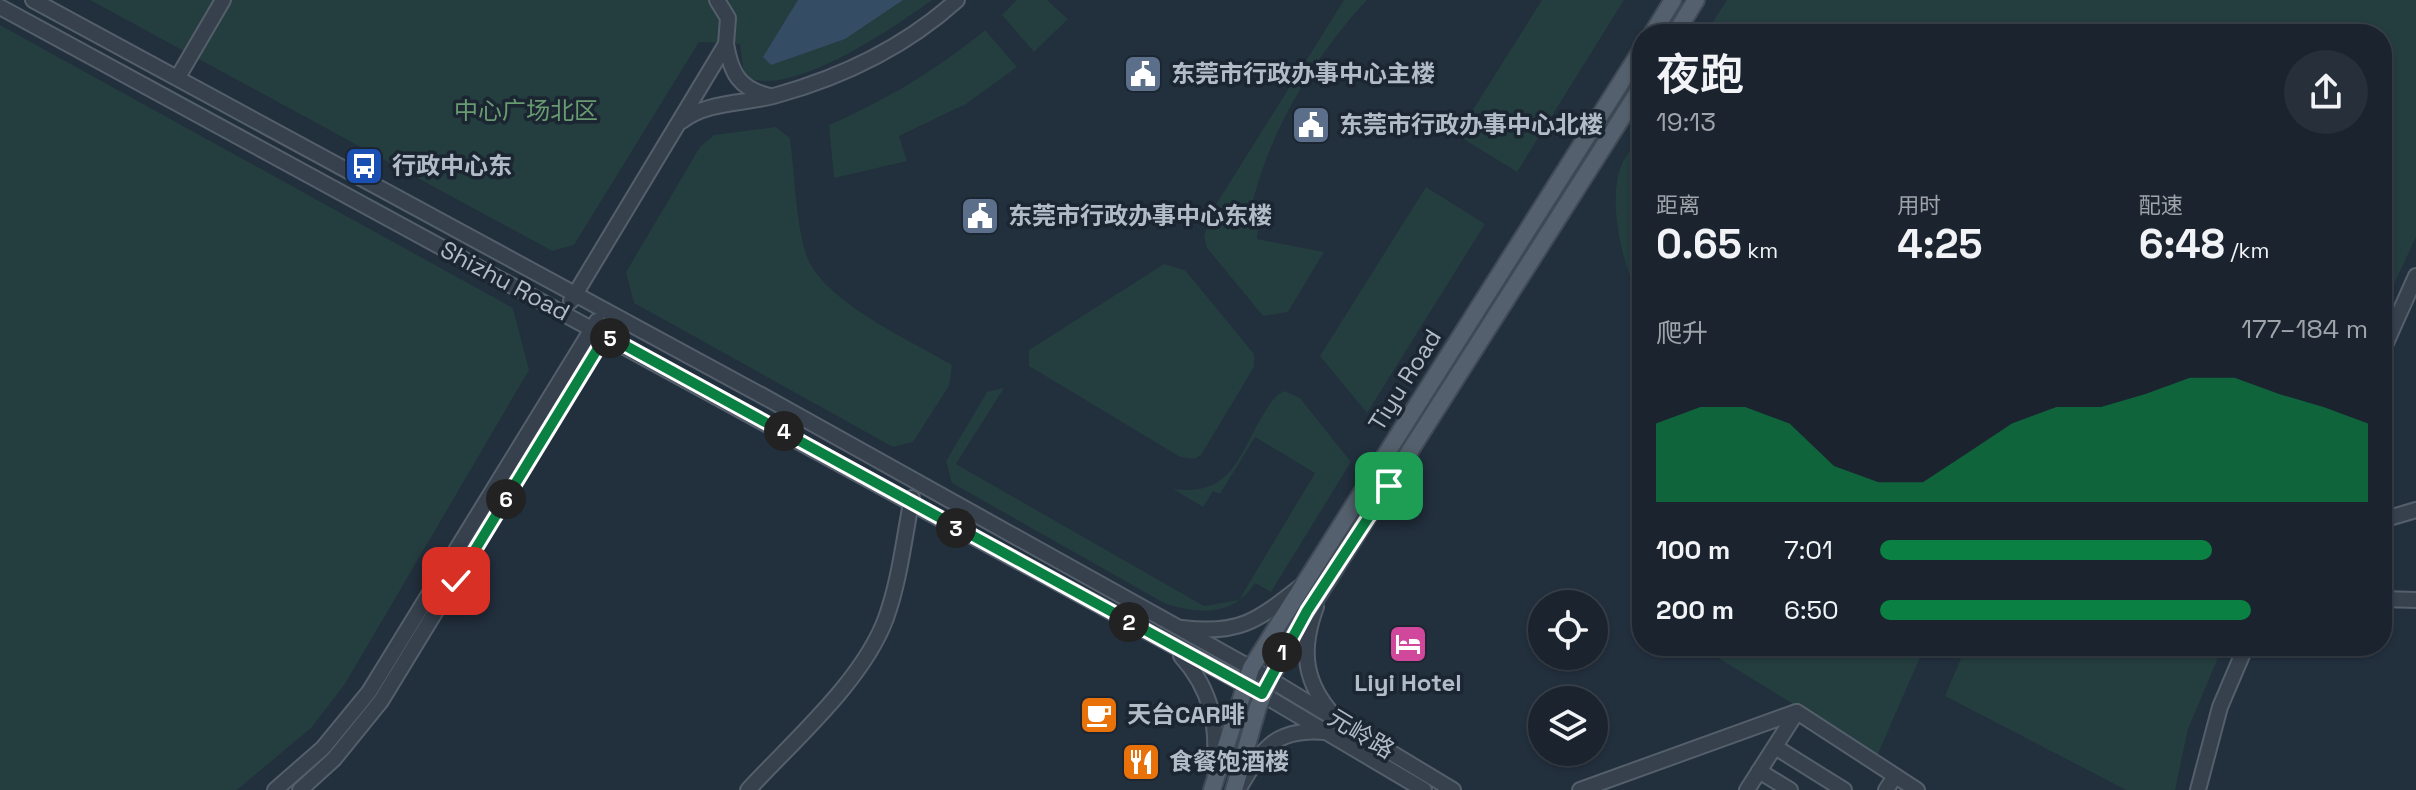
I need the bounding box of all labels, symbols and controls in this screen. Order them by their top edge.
text: 夜跑 [1656,47,1744,103]
button: share [2284,50,2368,134]
public building icon: 东莞市行政办事中心主楼 [1122,53,1164,95]
place label: 东莞市行政办事中心主楼 [1171,58,1435,89]
park label: 中心广场北区 [454,95,598,126]
public building icon: 东莞市行政办事中心北楼 [1290,104,1332,146]
text: 19:13 [1656,105,1716,139]
place label: 东莞市行政办事中心北楼 [1339,109,1603,140]
bus stop icon: 行政中心东 [343,145,385,187]
place label: 行政中心东 [392,150,512,181]
text: 距离 [1656,191,1700,219]
text: 用时 [1897,191,1941,219]
text: 配速 [2139,191,2183,219]
public building icon: 东莞市行政办事中心东楼 [959,195,1001,237]
place label: 东莞市行政办事中心东楼 [1008,200,1272,231]
text: 0.65 [1656,219,1742,270]
text: 4:25 [1897,219,1982,270]
text: 6:48 [2139,219,2225,270]
street label: Shizhu Road [435,234,575,328]
text: km [1742,236,1778,264]
text: /km [2225,236,2269,264]
text: 177–184 m [2241,312,2368,346]
text: 爬升 [1656,316,1708,350]
pin: 5 [590,318,630,358]
street label: Tiyu Road [1361,323,1448,436]
text: 5 [603,324,617,352]
pin: 4 [764,411,804,451]
text: 4 [777,417,791,445]
pin [1355,452,1423,520]
icon: arrive [1367,464,1411,508]
pin: 6 [486,479,526,519]
text: 6 [499,485,513,513]
pin: 3 [936,508,976,548]
text: 3 [949,514,963,542]
text: 100 m [1656,533,1730,567]
text: 7:01 [1784,533,1833,567]
pin [422,547,490,615]
icon: check [434,559,478,603]
map controls [1528,590,1608,766]
button: locate [1528,590,1608,670]
text: 200 m [1656,593,1734,627]
text: 6:50 [1784,593,1839,627]
pin: 2 [1109,602,1149,642]
text: 2 [1122,608,1136,636]
hotel icon: Liyi Hotel [1387,623,1429,665]
pin: 1 [1262,632,1302,672]
text: 1 [1277,638,1287,666]
place label: Liyi Hotel [1354,667,1462,698]
button: layers [1528,686,1608,766]
cafe icon: 天台CAR啡 [1078,694,1120,736]
place label: 天台CAR啡 [1127,699,1245,730]
street label: 元岭路 [1322,702,1400,765]
restaurant icon: 食餐饱酒楼 [1120,741,1162,783]
place label: 食餐饱酒楼 [1169,746,1289,777]

